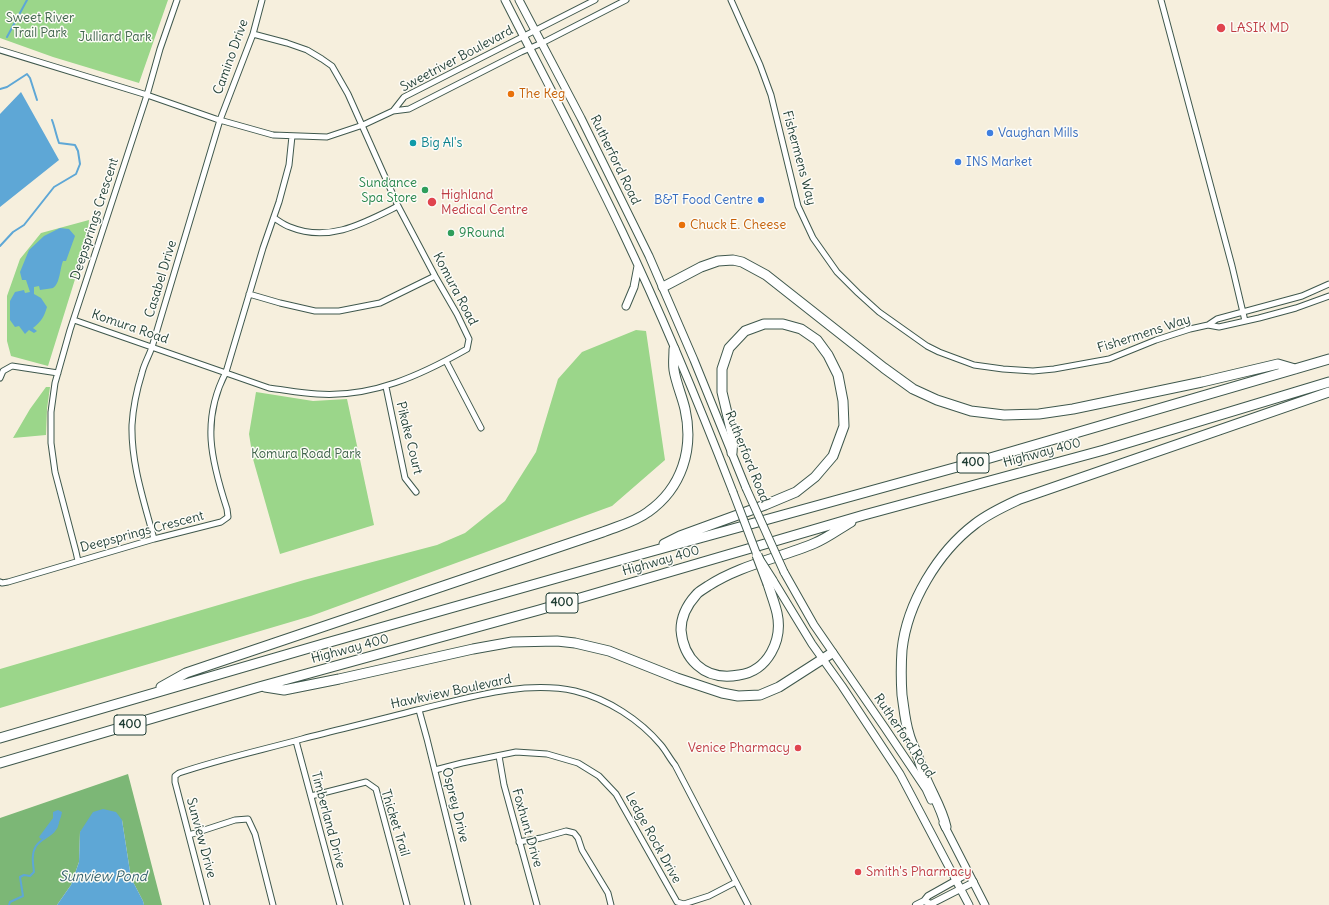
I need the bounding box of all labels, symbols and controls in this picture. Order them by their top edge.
park label: Sweet River Trail Park [6,10,74,41]
street label: Camino Drive [210,17,252,97]
place label: LASIK MD [1230,20,1289,36]
marker: LASIK MD [1215,22,1227,34]
street label: Sweetriver Boulevard [398,23,516,95]
park label: Julliard Park [78,29,152,45]
place label: The Keg [519,86,565,102]
marker: The Keg [506,89,516,99]
street label: Fishermens Way [779,109,819,207]
street label: Rutherford Road [587,113,643,207]
place label: Vaughan Mills [998,125,1078,141]
marker: Vaughan Mills [985,128,995,138]
place label: Big Al's [421,135,462,151]
marker: Big Al's [408,138,418,148]
place label: INS Market [966,154,1032,170]
street label: Deepsprings Crescent [68,156,122,282]
marker: INS Market [953,157,963,167]
place label: Sundance Spa Store [359,175,417,206]
marker: Sundance Spa Store [420,185,430,195]
place label: Highland Medical Centre [441,187,528,218]
place label: B&T Food Centre [654,192,753,208]
marker: B&T Food Centre [756,195,766,205]
marker: Highland Medical Centre [426,196,438,208]
place label: Chuck E. Cheese [690,217,786,233]
marker: Chuck E. Cheese [677,220,687,230]
place label: 9Round [459,225,505,241]
marker: 9Round [446,228,456,238]
street label: Casabel Drive [142,238,180,320]
street label: Komura Road [429,250,481,328]
street label: Komura Road [90,307,170,347]
street label: Fishermens Way [1095,312,1193,356]
street label: Pikake Court [392,400,426,476]
street label: Rutherford Road [721,409,773,505]
street label: Highway 400 [1002,435,1082,471]
park label: Komura Road Park [251,446,361,462]
road number: 400 [957,453,989,473]
street label: Deepsprings Crescent [78,508,206,556]
street label: Highway 400 [621,543,701,579]
road number: 400 [546,593,578,613]
street label: Highway 400 [310,631,390,667]
street label: Hawkview Boulevard [389,672,513,712]
street label: Rutherford Road [870,691,938,781]
road number: 400 [114,715,146,735]
place label: Venice Pharmacy [688,740,790,756]
marker: Venice Pharmacy [793,743,803,753]
street label: Osprey Drive [438,766,472,844]
street label: Timberland Drive [308,770,348,870]
street label: Foxhunt Drive [508,787,546,869]
street label: Thicket Trail [377,788,413,858]
street label: Ledge Rock Drive [622,790,684,886]
street label: Sunview Drive [183,796,219,880]
place label: Smith's Pharmacy [866,864,972,880]
marker: Smith's Pharmacy [853,867,863,877]
water label: Sunview Pond [59,869,147,885]

